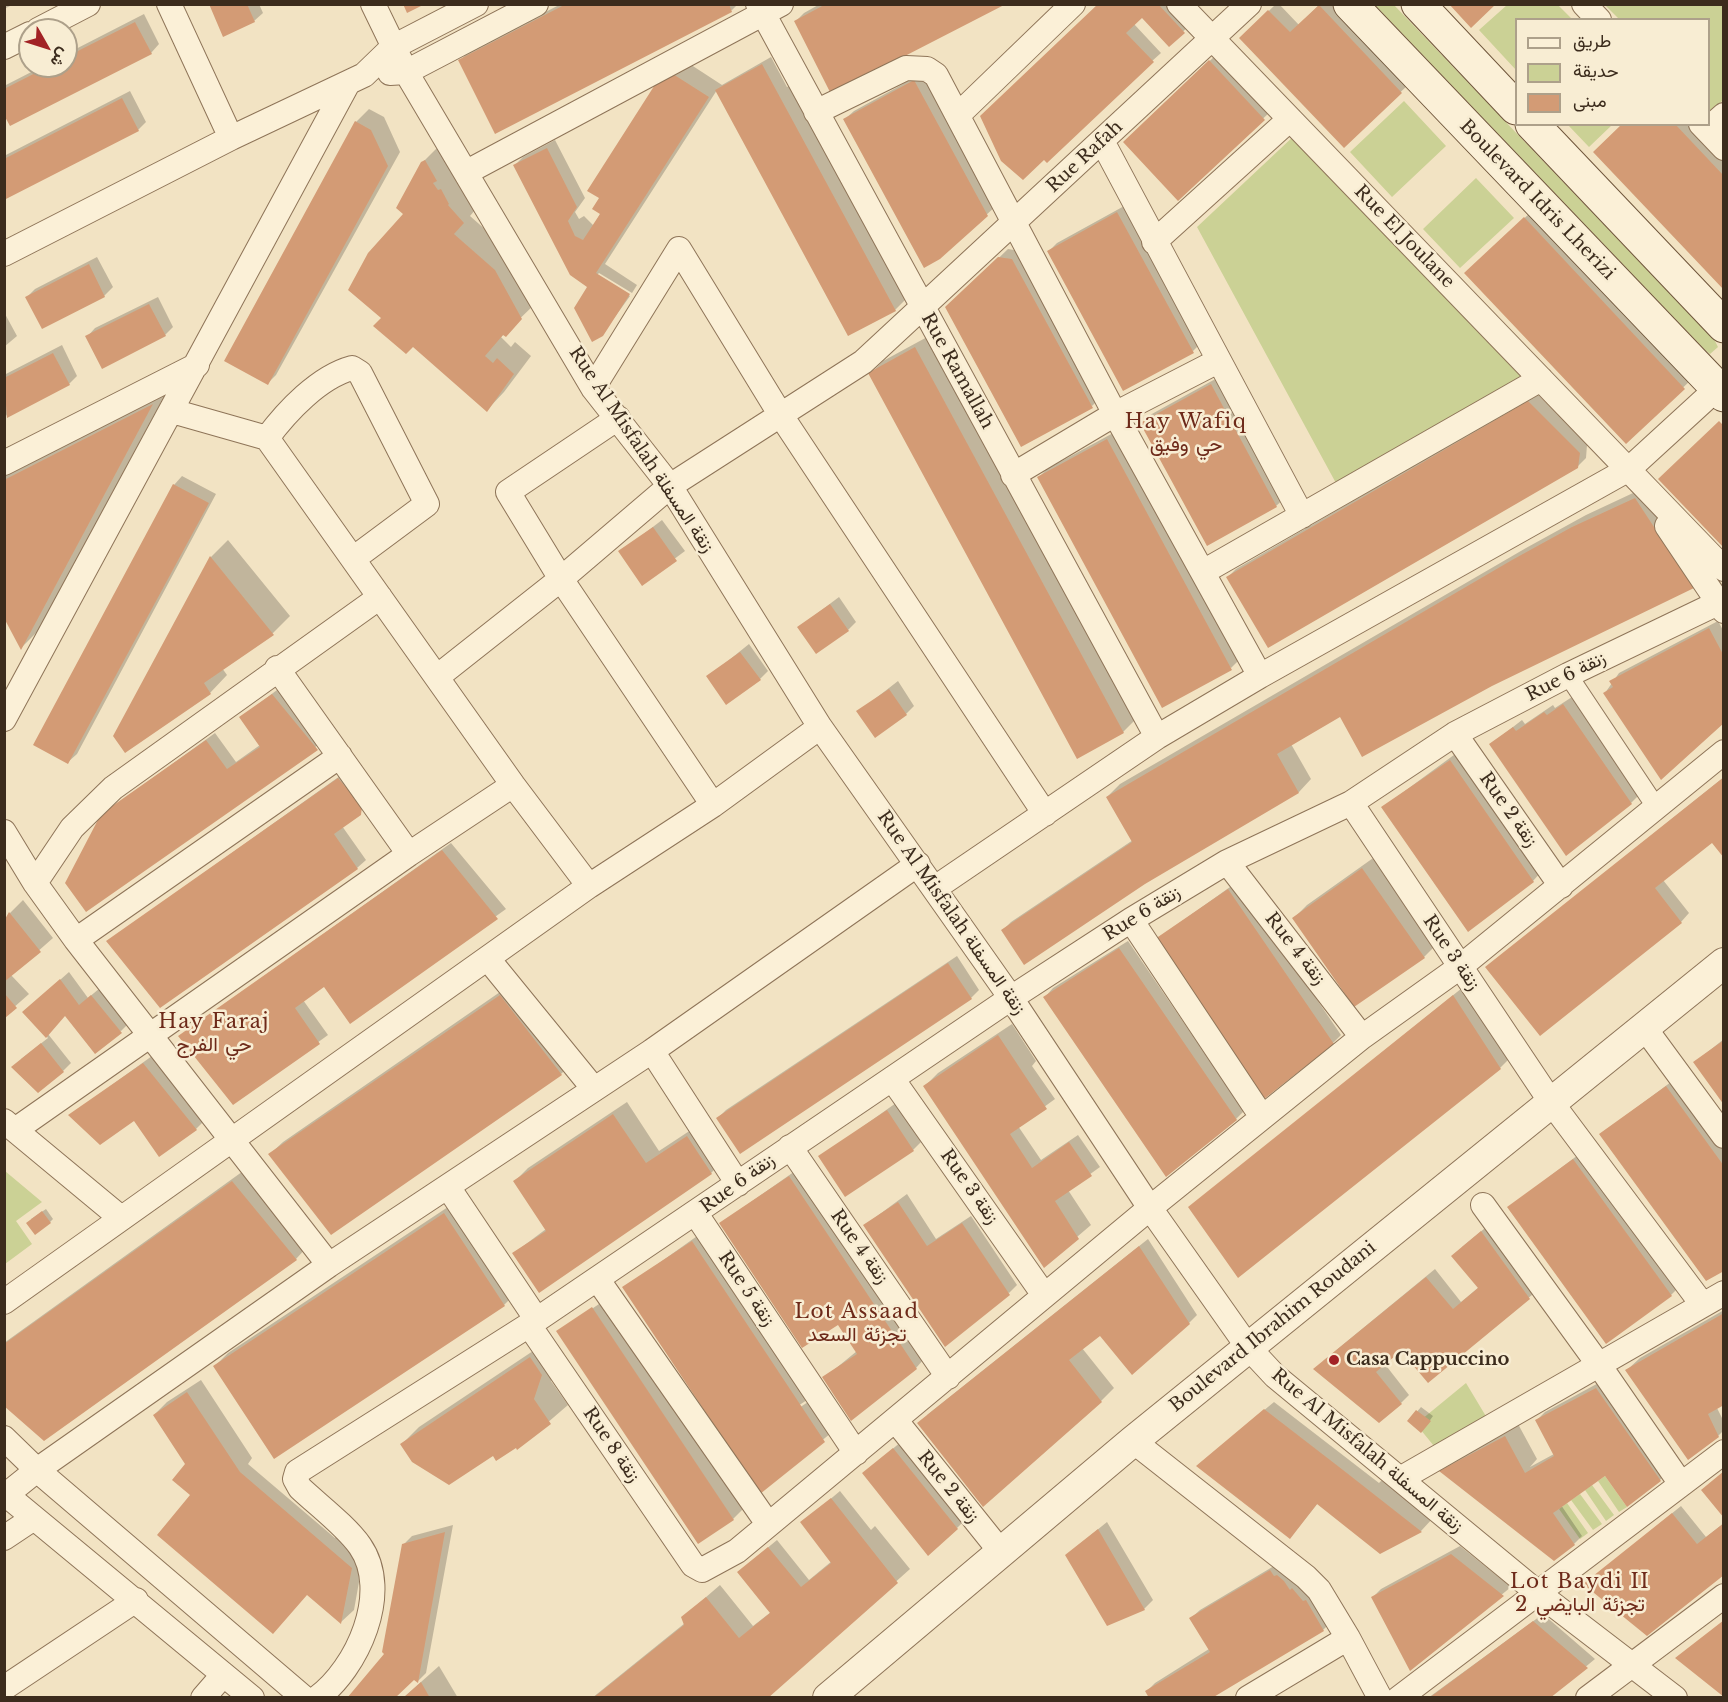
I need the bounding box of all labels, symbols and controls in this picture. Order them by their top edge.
north arrow [18,18,78,78]
legend [1515,18,1710,126]
text: طريق [1573,30,1611,52]
text: ش [47,44,74,72]
text: حديقة [1573,60,1619,82]
text: مبنى [1573,90,1607,112]
street label: Rue Rafah [1043,116,1127,198]
street label: Boulevard Idris Lherizi [1455,116,1619,284]
street label: Rue El Joulane [1349,181,1459,293]
street label: Rue Ramallah [916,309,998,433]
street label: Rue Al Misfalah زنقة المسفلة [564,343,718,557]
district label: Hay Wafiq حي وفيق [1126,410,1246,457]
street label: Rue 6 زنقة [1522,648,1610,706]
street label: Rue 2 زنقة [1474,768,1542,852]
street label: Rue Al Misfalah زنقة المسفلة [872,807,1030,1019]
street label: Rue 6 زنقة [1099,882,1185,946]
street label: Rue 4 زنقة [1260,909,1330,989]
street label: Rue 3 زنقة [1418,911,1484,995]
district label: Hay Faraj حي الفرج [158,1010,270,1057]
street label: Rue 3 زنقة [935,1145,1003,1229]
street label: Rue 6 زنقة [697,1150,779,1218]
street label: Rue 4 زنقة [826,1206,892,1288]
street label: Boulevard Ibrahim Roudani [1165,1237,1381,1417]
street label: Rue 5 زنقة [713,1248,779,1330]
district label: Lot Assaad تجزئة السعد [794,1300,920,1347]
place label: Casa Cappuccino [1346,1349,1509,1371]
marker: Casa Cappuccino [1327,1353,1341,1367]
street label: Rue Al Misfalah زنقة المسفلة [1267,1364,1467,1538]
street label: Rue 8 زنقة [578,1403,644,1487]
street label: Rue 2 زنقة [912,1447,984,1527]
district label: Lot Baydi II تجزئة البايضي 2 [1510,1570,1650,1617]

